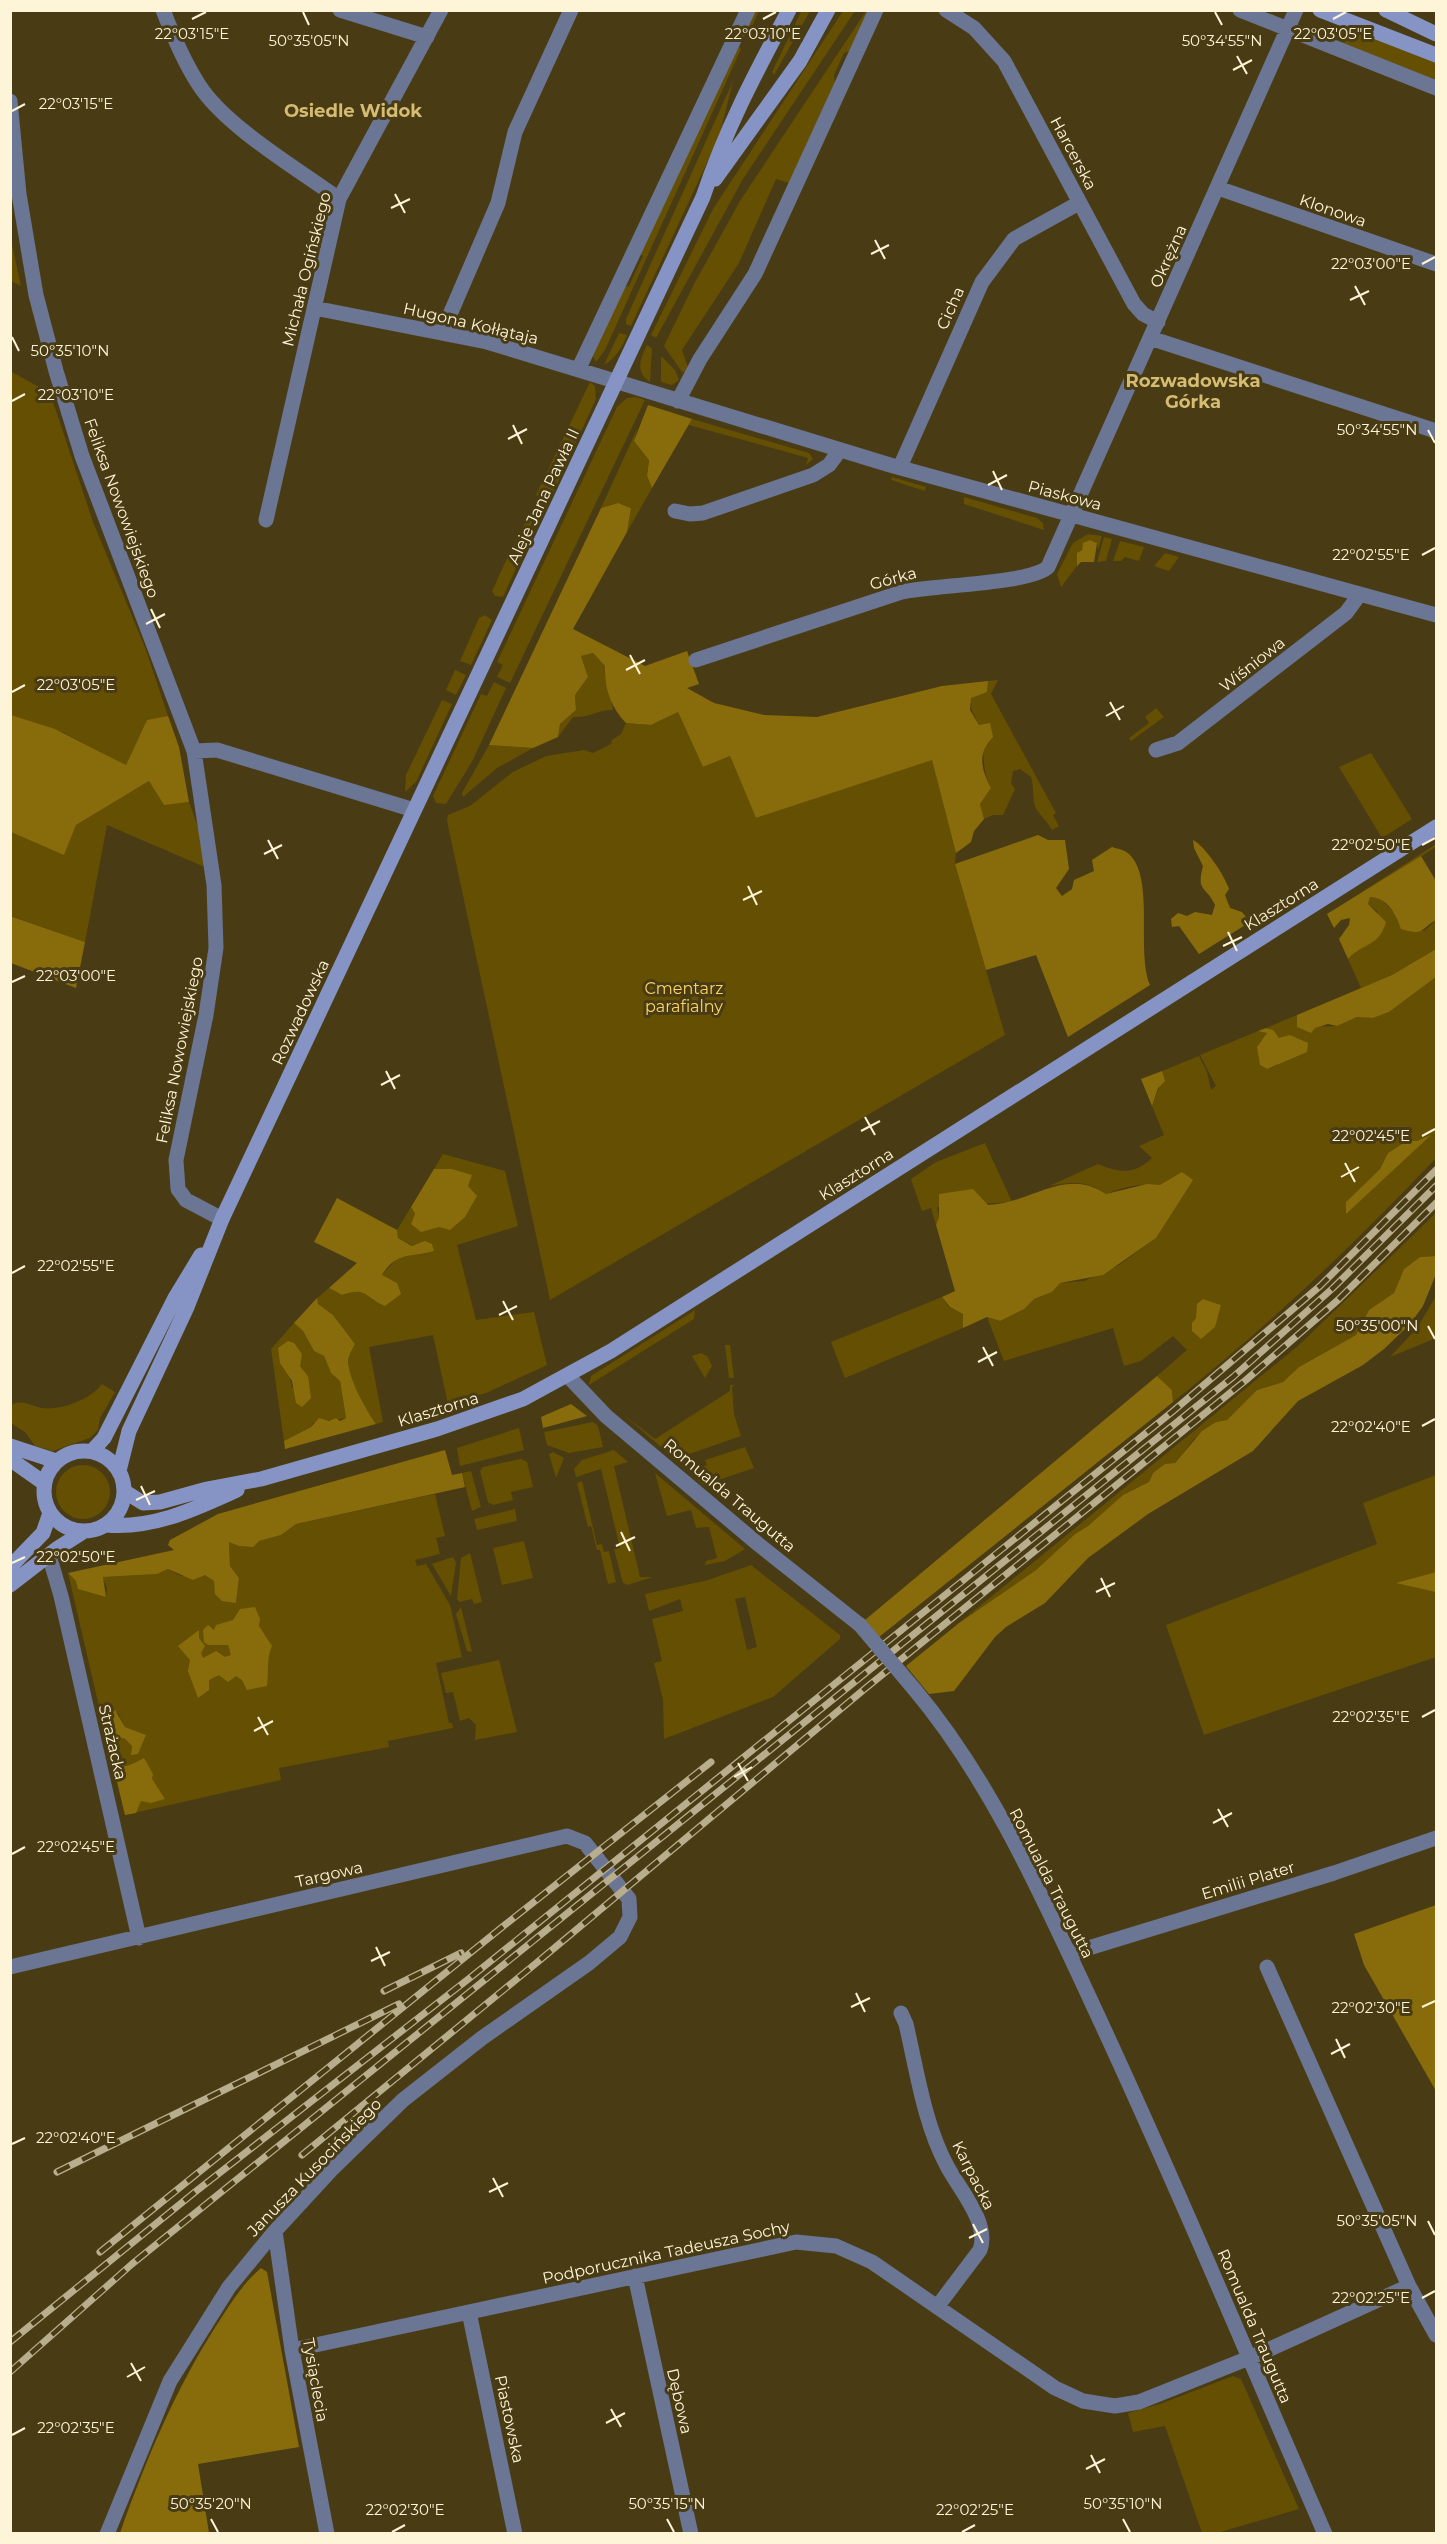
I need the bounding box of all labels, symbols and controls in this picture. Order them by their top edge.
text: 22°03'15"E [155,24,229,43]
text: 22°03'10"E [725,24,801,43]
text: 22°03'05"E [1294,24,1372,43]
text: 50°35'05"N [268,31,350,50]
text: 50°34'55"N [1182,31,1262,50]
text: 22°03'15"E [39,94,113,113]
district label: Osiedle Widok [284,100,422,122]
street label: Harcerska [1046,113,1101,193]
street label: Michała Ogińskiego [278,190,335,348]
street label: Klonowa [1297,190,1369,231]
street label: Okrężna [1146,222,1191,291]
text: 22°03'00"E [1331,254,1411,273]
street label: Cicha [933,284,968,333]
street label: Hugona Kołłątaja [401,299,540,348]
text: 50°35'10"N [31,341,109,360]
district label: Rozwadowska Górka [1125,370,1261,413]
text: 22°03'10"E [38,385,114,404]
street label: Feliksa Nowowiejskiego [80,416,163,601]
text: 50°34'55"N [1337,420,1417,439]
street label: Aleje Jana Pawła II [504,425,583,567]
street label: Piaskowa [1026,477,1104,514]
text: 22°02'55"E [1332,545,1410,564]
street label: Górka [868,563,919,594]
street label: Wiśniowa [1216,633,1289,696]
text: 22°03'05"E [37,675,115,694]
text: 22°02'50"E [1331,835,1411,854]
street label: Klasztorna [1241,874,1322,935]
street label: Feliksa Nowowiejskiego [152,955,207,1145]
street label: Rozwadowska [268,957,333,1068]
text: 22°03'00"E [36,966,116,985]
park label: Cmentarz parafialny [644,979,724,1016]
text: 22°02'45"E [1332,1126,1410,1145]
street label: Klasztorna [816,1144,897,1205]
text: 22°02'55"E [37,1256,115,1275]
text: 50°35'00"N [1336,1316,1418,1335]
street label: Klasztorna [395,1388,481,1431]
text: 22°02'40"E [1331,1417,1411,1436]
street label: Romualda Traugutta [660,1435,799,1556]
text: 22°02'50"E [36,1547,116,1566]
street label: Strażacka [95,1703,130,1782]
text: 22°02'35"E [1332,1707,1410,1726]
street label: Romualda Traugutta [1005,1805,1098,1962]
text: 22°02'45"E [37,1837,115,1856]
street label: Emilii Plater [1199,1857,1297,1904]
street label: Targowa [294,1858,365,1891]
text: 22°02'30"E [1331,1998,1411,2017]
street label: Janusza Kusocińskiego [243,2094,385,2241]
text: 22°02'40"E [36,2128,116,2147]
street label: Karpacka [948,2138,999,2213]
text: 50°35'05"N [1336,2211,1418,2230]
street label: Podporucznika Tadeusza Sochy [541,2217,792,2288]
street label: Romualda Traugutta [1213,2246,1296,2406]
text: 22°02'25"E [1332,2288,1410,2307]
street label: Tysiąclecia [299,2337,332,2423]
street label: Dębowa [663,2366,696,2436]
street label: Piastowska [491,2373,528,2465]
text: 22°02'35"E [37,2418,115,2437]
text: 50°35'20"N [170,2494,252,2513]
text: 50°35'15"N [628,2494,706,2513]
text: 50°35'10"N [1084,2494,1162,2513]
text: 22°02'30"E [365,2500,445,2519]
text: 22°02'25"E [936,2500,1014,2519]

